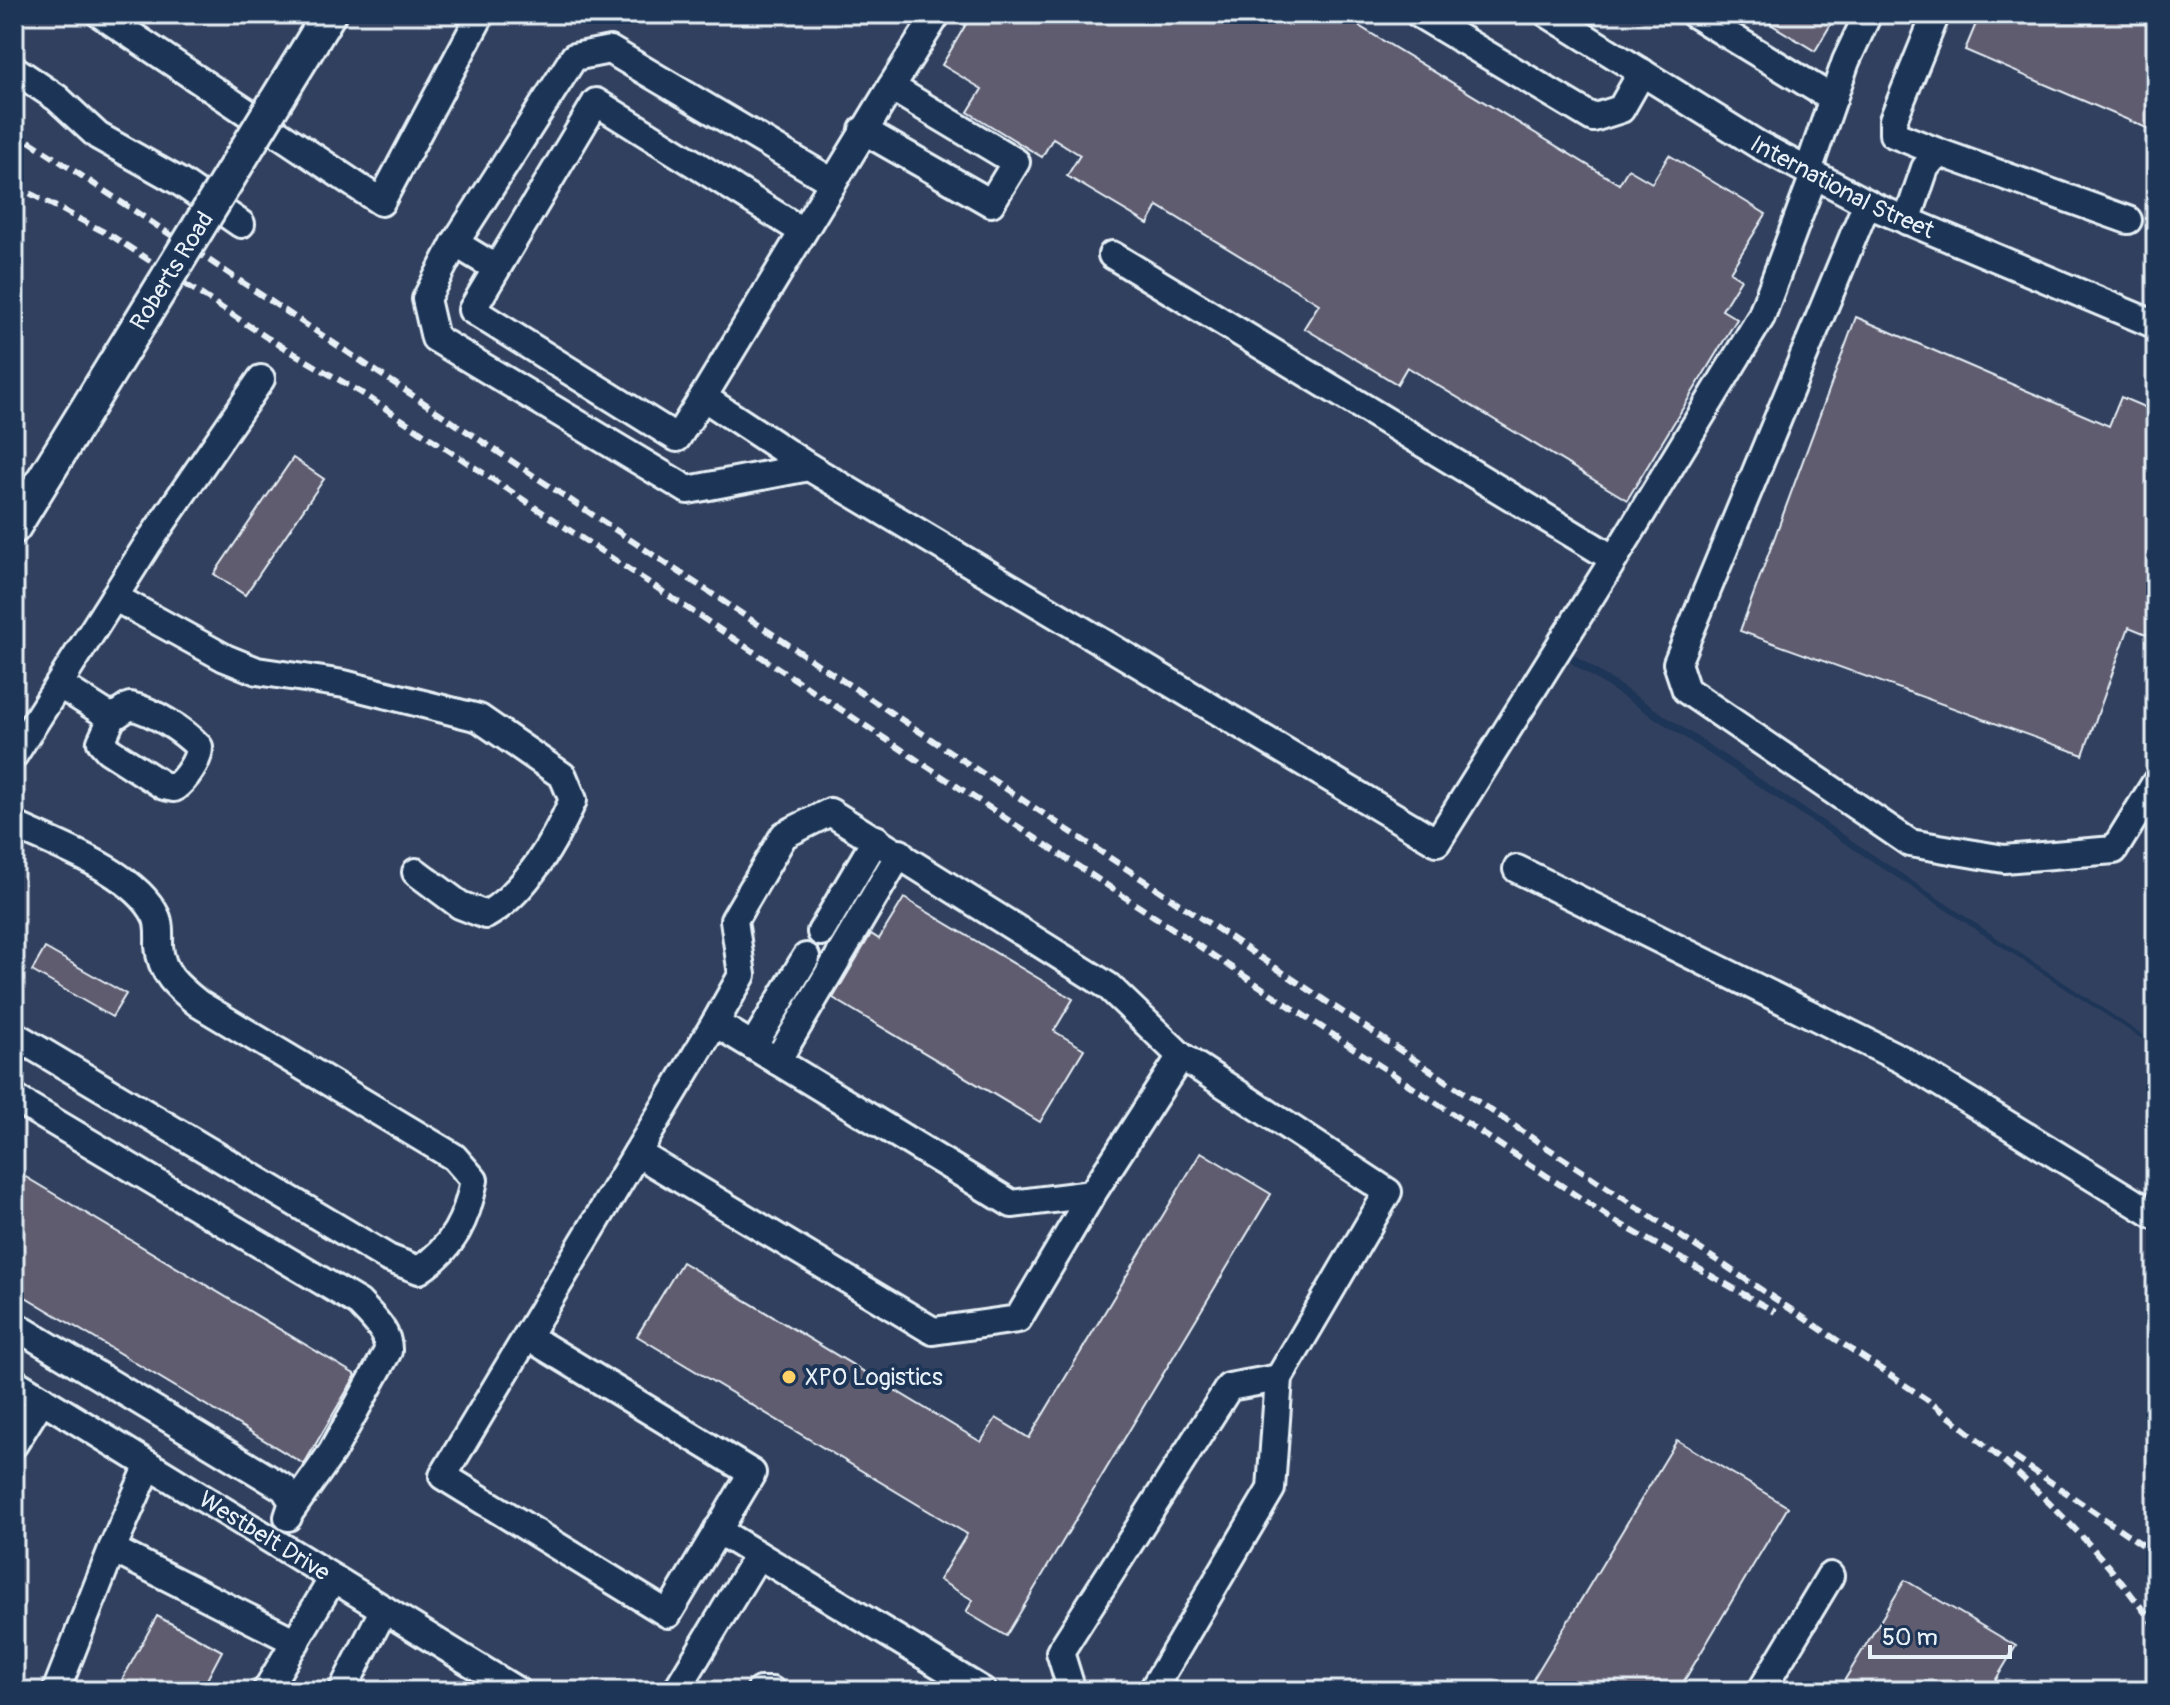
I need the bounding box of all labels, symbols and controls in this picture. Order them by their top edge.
street label: International Street [1745,129,1939,245]
street label: Roberts Road [124,206,220,336]
place label: XPO Logistics [805,1363,943,1392]
marker: XPO Logistics [780,1368,798,1386]
street label: Westbelt Drive [194,1485,335,1587]
scale bar [1870,1609,2010,1659]
text: 50 m [1882,1623,1938,1652]

